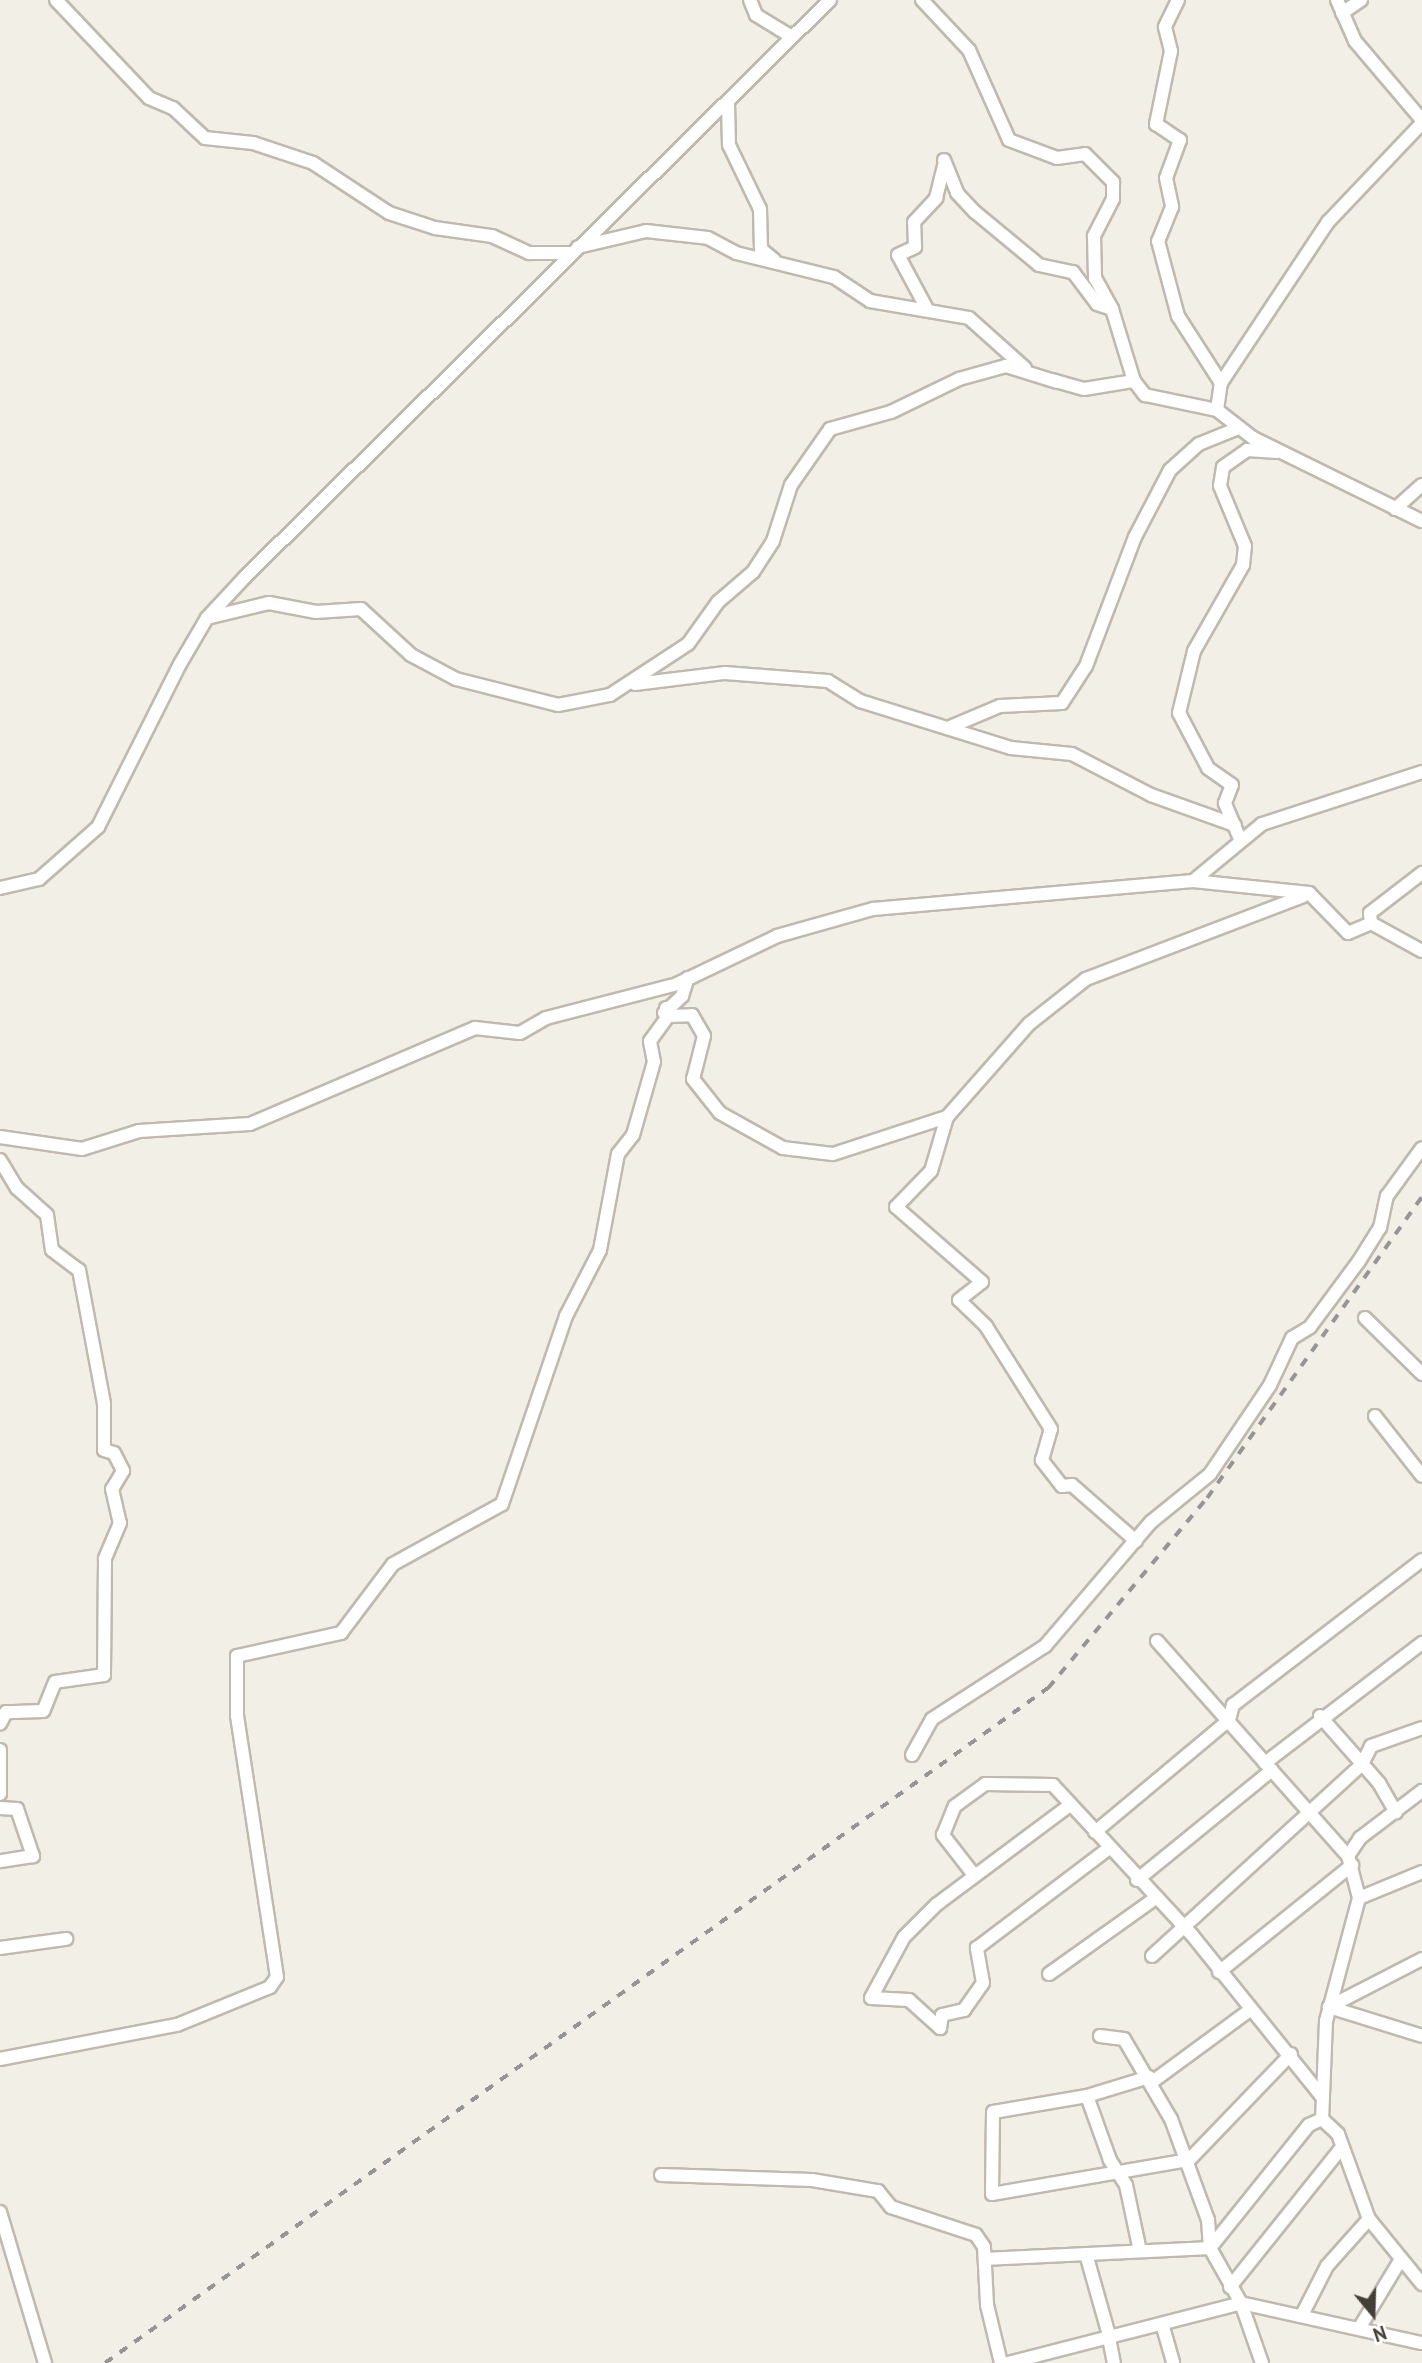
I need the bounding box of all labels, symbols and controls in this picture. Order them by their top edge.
north arrow [1338,2279,1408,2349]
text: N [1370,2320,1390,2347]

